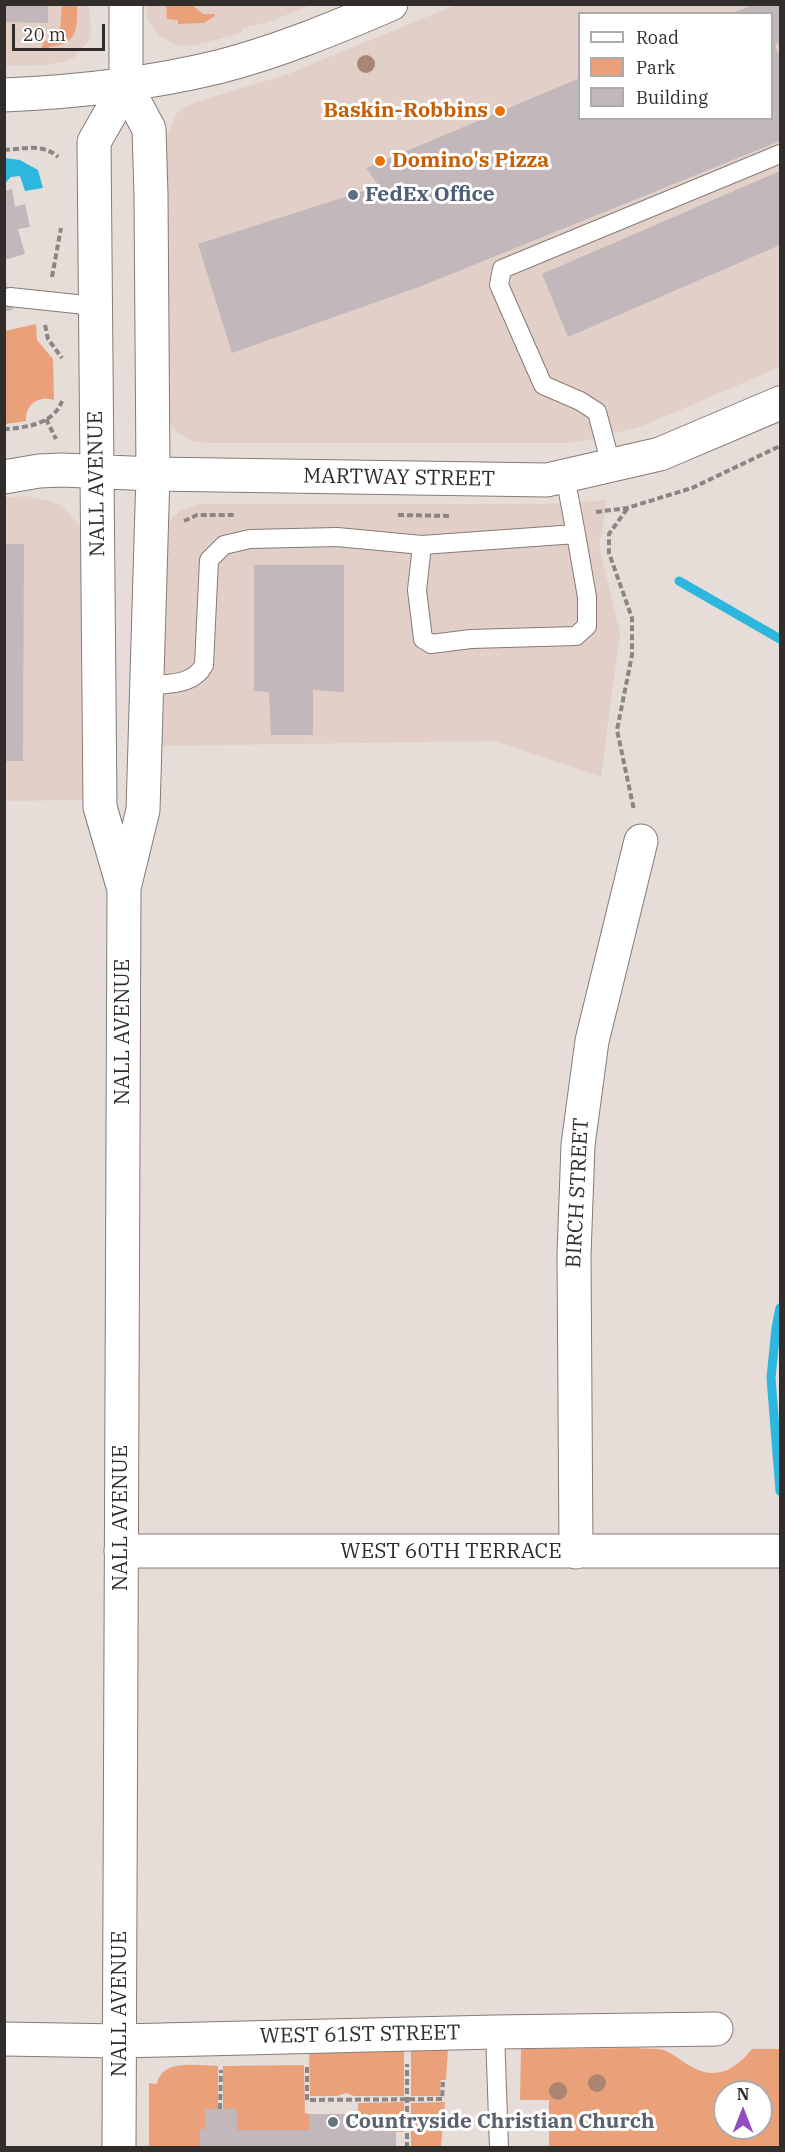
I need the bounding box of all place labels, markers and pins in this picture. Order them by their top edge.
place label: Baskin-Robbins [323,98,488,124]
marker: Baskin-Robbins [493,104,507,118]
place label: Domino's Pizza [392,148,549,174]
marker: Domino's Pizza [373,154,387,168]
place label: FedEx Office [365,182,495,208]
marker: FedEx Office [346,188,360,202]
place label: Countryside Christian Church [345,2109,655,2135]
marker: Countryside Christian Church [326,2115,340,2129]

